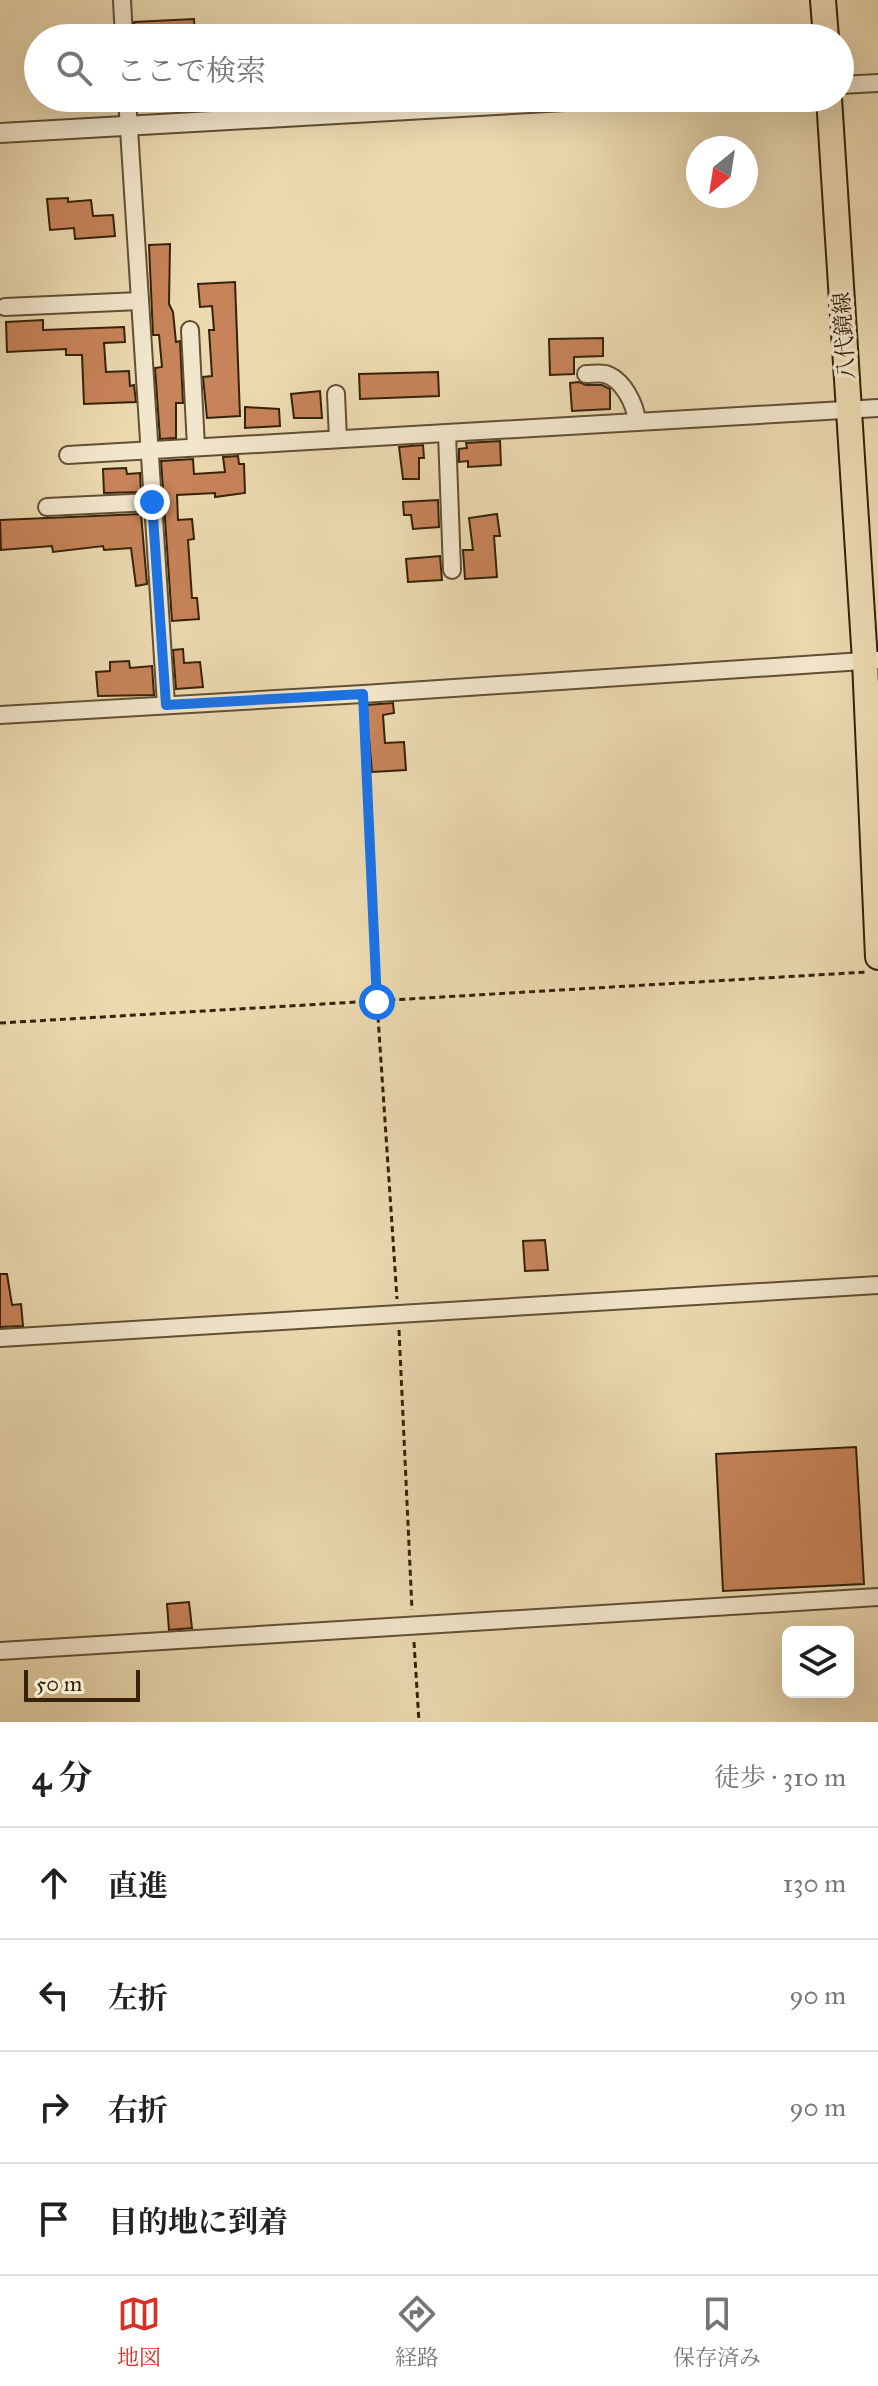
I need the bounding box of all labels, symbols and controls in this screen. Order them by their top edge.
search box [24,24,854,112]
icon: search [52,46,96,90]
text: ここで検索 [116,53,266,89]
north arrow [686,136,758,208]
street label: 八代鏡線 [827,291,861,381]
route end [134,484,170,520]
route start [359,984,395,1020]
map controls [782,1626,854,1698]
button: layers [782,1626,854,1698]
scale bar [24,1666,140,1702]
text: 50 m [36,1670,82,1697]
text: 4 分 [32,1757,92,1798]
text: 徒歩 · 310 m [714,1761,846,1793]
icon: ahead [32,1861,76,1905]
text: 130 m [783,1867,846,1899]
text: 直進 [108,1868,168,1904]
icon: left [32,1973,76,2017]
text: 90 m [789,1979,846,2011]
text: 左折 [108,1980,168,2016]
icon: right [32,2085,76,2129]
text: 90 m [789,2091,846,2123]
text: 右折 [108,2092,168,2128]
icon: arrive [32,2197,76,2241]
text: 目的地に到着 [108,2204,288,2240]
tab: 地図 [117,2292,161,2371]
tab: 経路 [395,2292,439,2371]
tab: 保存済み [673,2292,761,2371]

